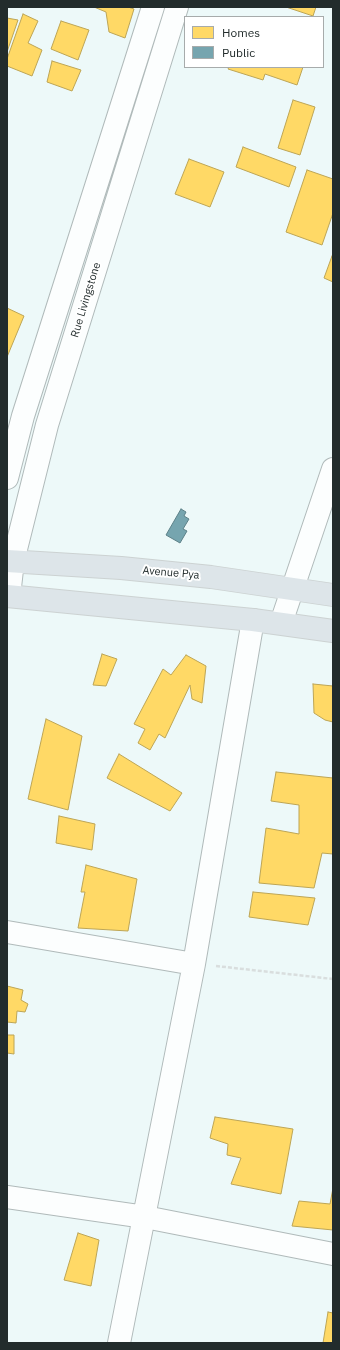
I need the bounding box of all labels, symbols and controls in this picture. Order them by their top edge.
legend [184,16,324,68]
text: Homes [222,25,260,40]
text: Public [222,45,255,60]
street label: Rue Livingstone [68,261,104,339]
street label: Avenue Pya [142,564,200,582]

